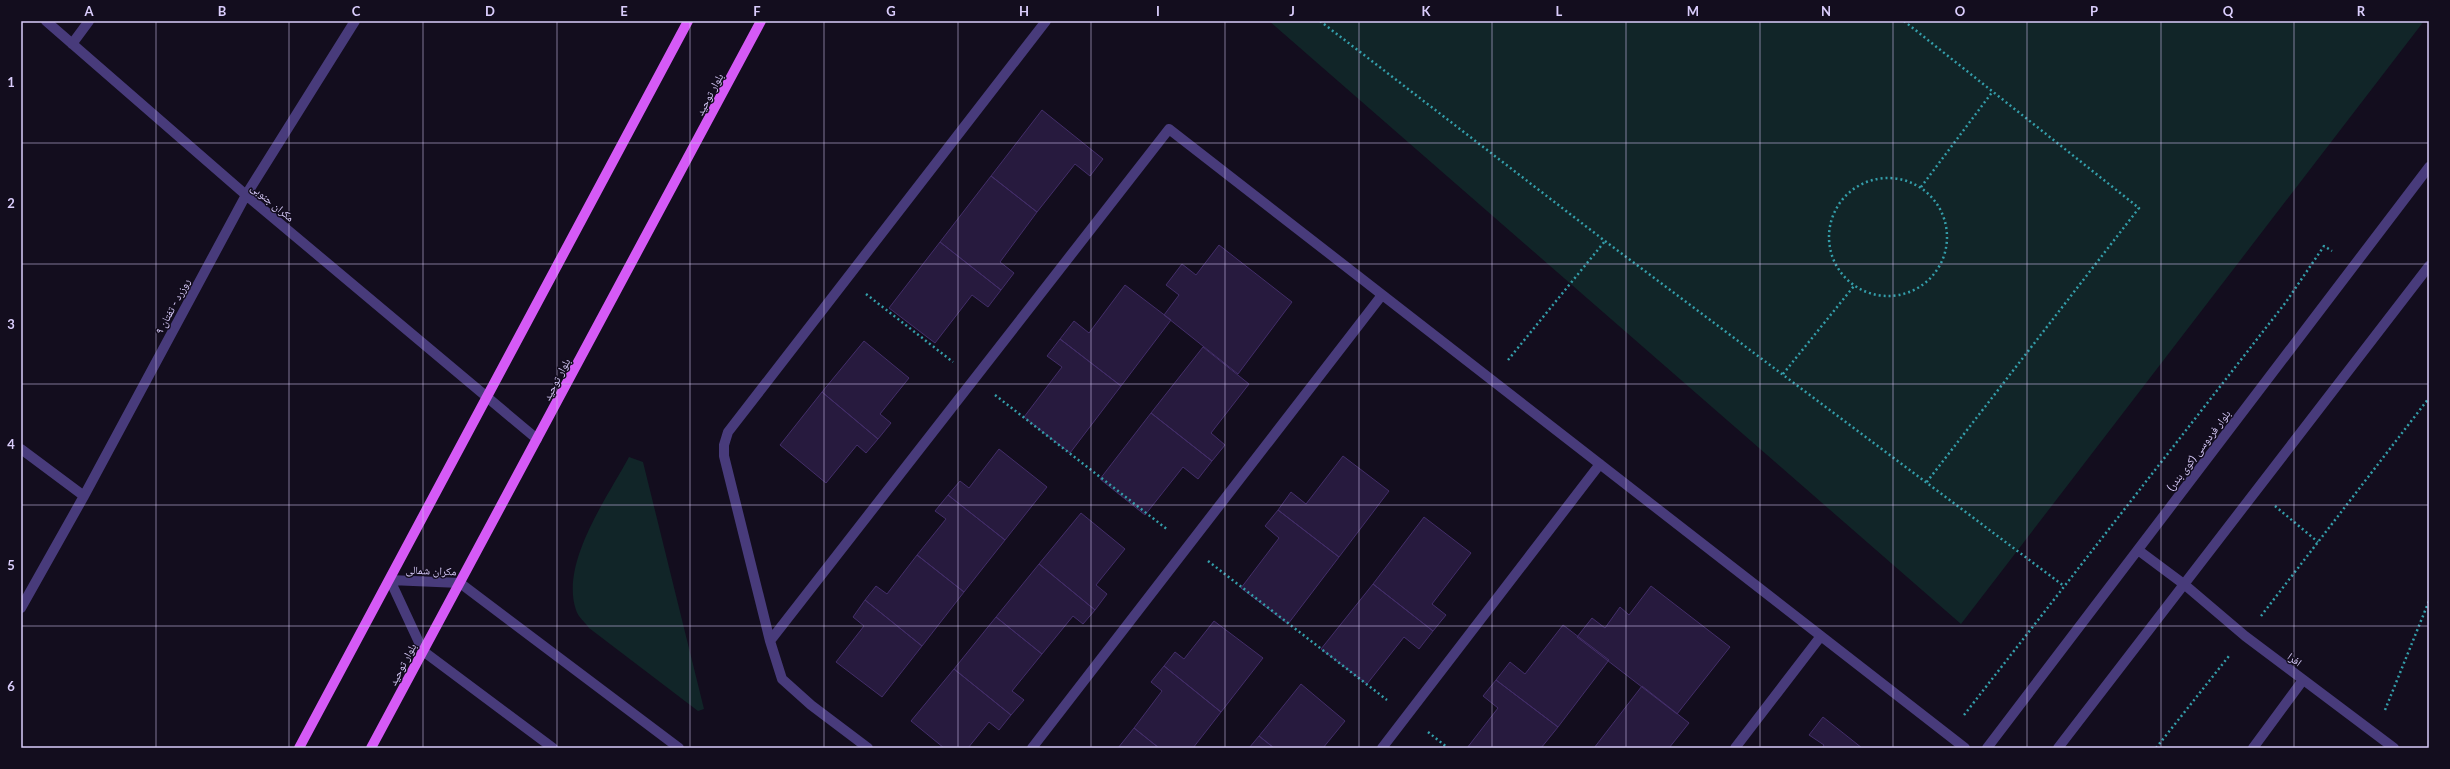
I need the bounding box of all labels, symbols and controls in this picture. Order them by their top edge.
text: A [83,3,94,19]
text: B [218,3,227,19]
text: C [352,3,361,19]
text: D [485,3,495,19]
text: E [620,3,628,19]
text: F [753,3,761,19]
text: G [886,3,896,19]
text: H [1019,3,1029,19]
text: I [1156,3,1160,19]
text: J [1289,3,1295,19]
text: K [1422,3,1432,19]
text: L [1556,3,1563,19]
text: M [1687,3,1699,19]
text: N [1821,3,1831,19]
text: O [1955,3,1966,19]
text: P [2090,3,2098,19]
text: Q [2223,3,2234,19]
text: R [2357,3,2366,19]
street label: بلوار توحید [693,71,726,117]
text: 1 [7,74,15,90]
street label: مکران جنوبی [248,180,297,225]
text: 2 [7,195,15,211]
street label: روزرد - تفتان ۹ [152,276,193,337]
text: 3 [7,316,15,332]
street label: بلوار توحید [540,356,573,402]
street label: بلوار فردوسی (کوی بندر) [2163,407,2233,494]
text: 4 [7,436,15,452]
text: 5 [7,557,15,573]
street label: مکران شمالی [405,563,457,578]
street label: بلوار توحید [386,641,419,687]
street label: افرا [2285,650,2305,668]
text: 6 [7,678,15,694]

